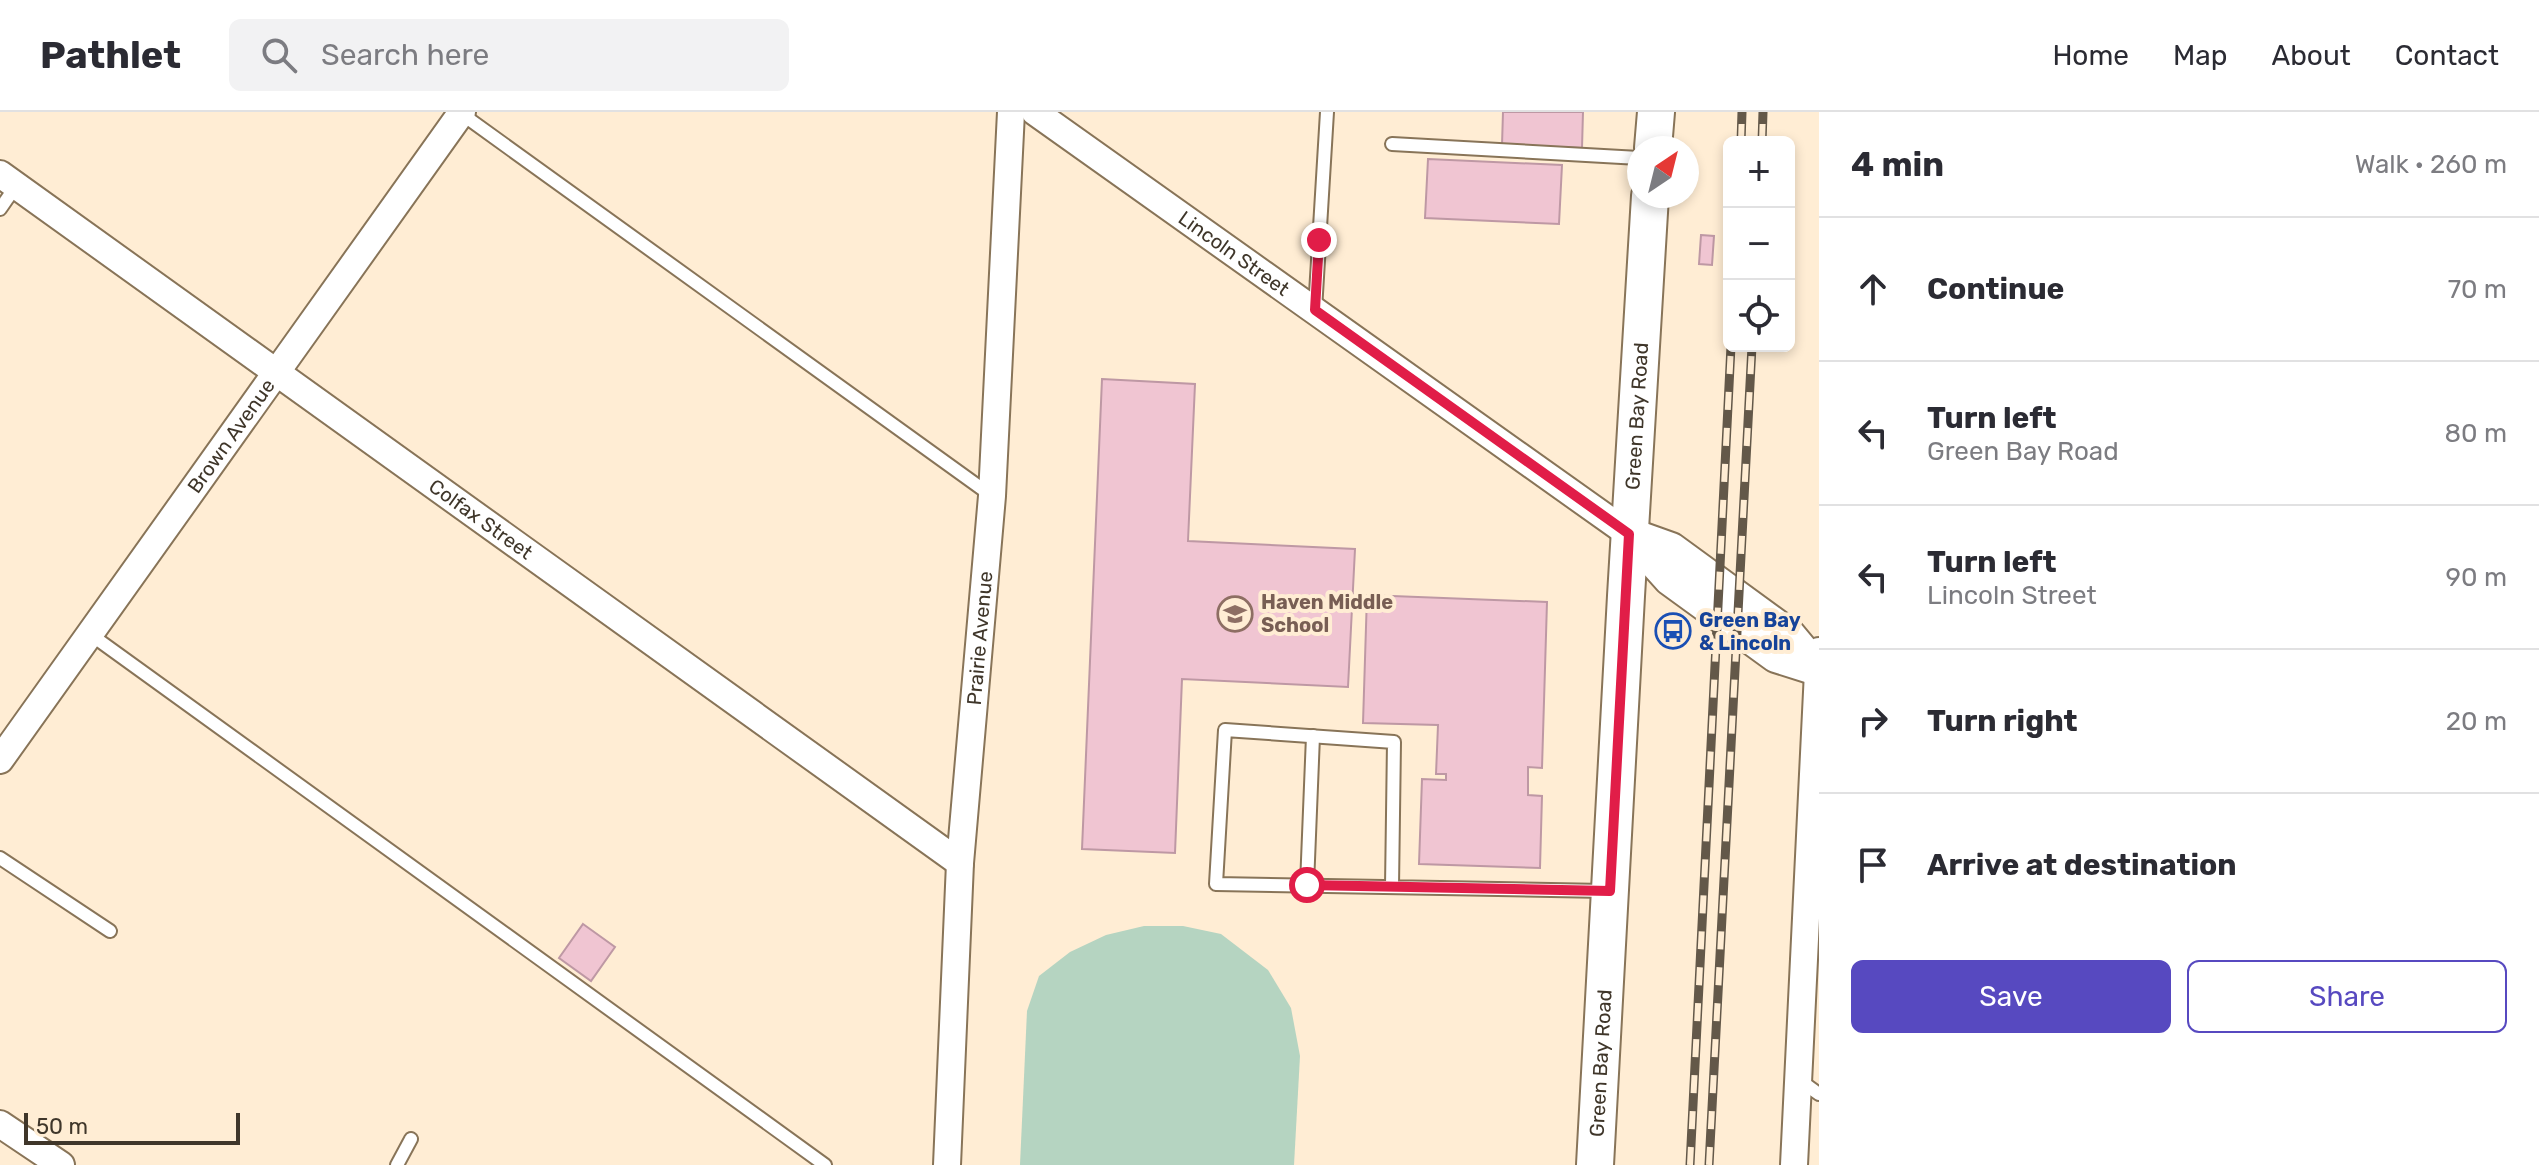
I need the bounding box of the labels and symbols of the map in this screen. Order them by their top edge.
north arrow [1627,136,1699,208]
street label: Lincoln Street [1174,206,1294,301]
route end [1301,222,1337,258]
street label: Green Bay Road [1620,342,1653,491]
street label: Brown Avenue [182,374,280,498]
street label: Colfax Street [424,474,538,565]
street label: Prairie Avenue [962,570,997,706]
place label: Haven Middle School [1261,590,1393,637]
school or university icon: Haven Middle School [1216,595,1254,633]
place label: Green Bay & Lincoln [1699,608,1801,655]
bus stop icon: Green Bay & Lincoln [1654,612,1692,650]
route start [1289,867,1325,903]
street label: Green Bay Road [1585,989,1617,1137]
scale bar [24,1109,240,1145]

